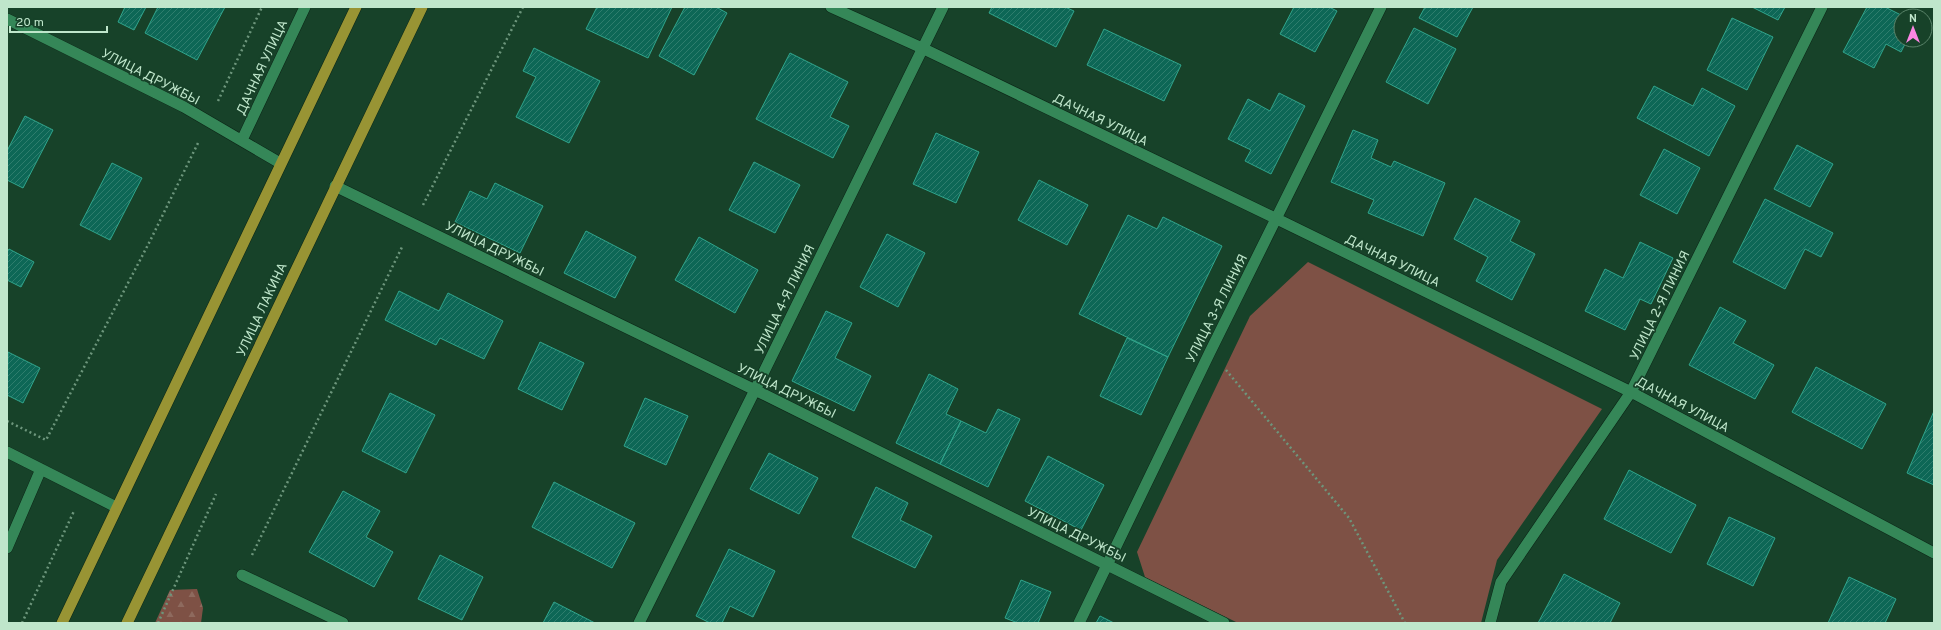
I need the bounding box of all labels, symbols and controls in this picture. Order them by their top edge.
scale bar [10,8,107,34]
north arrow [1893,8,1933,48]
text: N [1909,12,1917,26]
text: 20 m [16,15,44,31]
street label: ДАЧНАЯ УЛИЦА [234,17,292,118]
street label: УЛИЦА ДРУЖБЫ [98,46,202,109]
street label: ДАЧНАЯ УЛИЦА [1050,91,1150,151]
street label: УЛИЦА ДРУЖБЫ [442,219,546,281]
street label: ДАЧНАЯ УЛИЦА [1342,232,1442,292]
street label: УЛИЦА 4-Я ЛИНИЯ [752,243,819,357]
street label: УЛИЦА 2-Я ЛИНИЯ [1627,249,1694,363]
street label: УЛИЦА 3-Я ЛИНИЯ [1184,252,1252,366]
street label: УЛИЦА ЛАКИНА [234,260,292,359]
street label: УЛИЦА ДРУЖБЫ [734,361,838,423]
street label: ДАЧНАЯ УЛИЦА [1633,374,1732,437]
street label: УЛИЦА ДРУЖБЫ [1024,505,1128,567]

